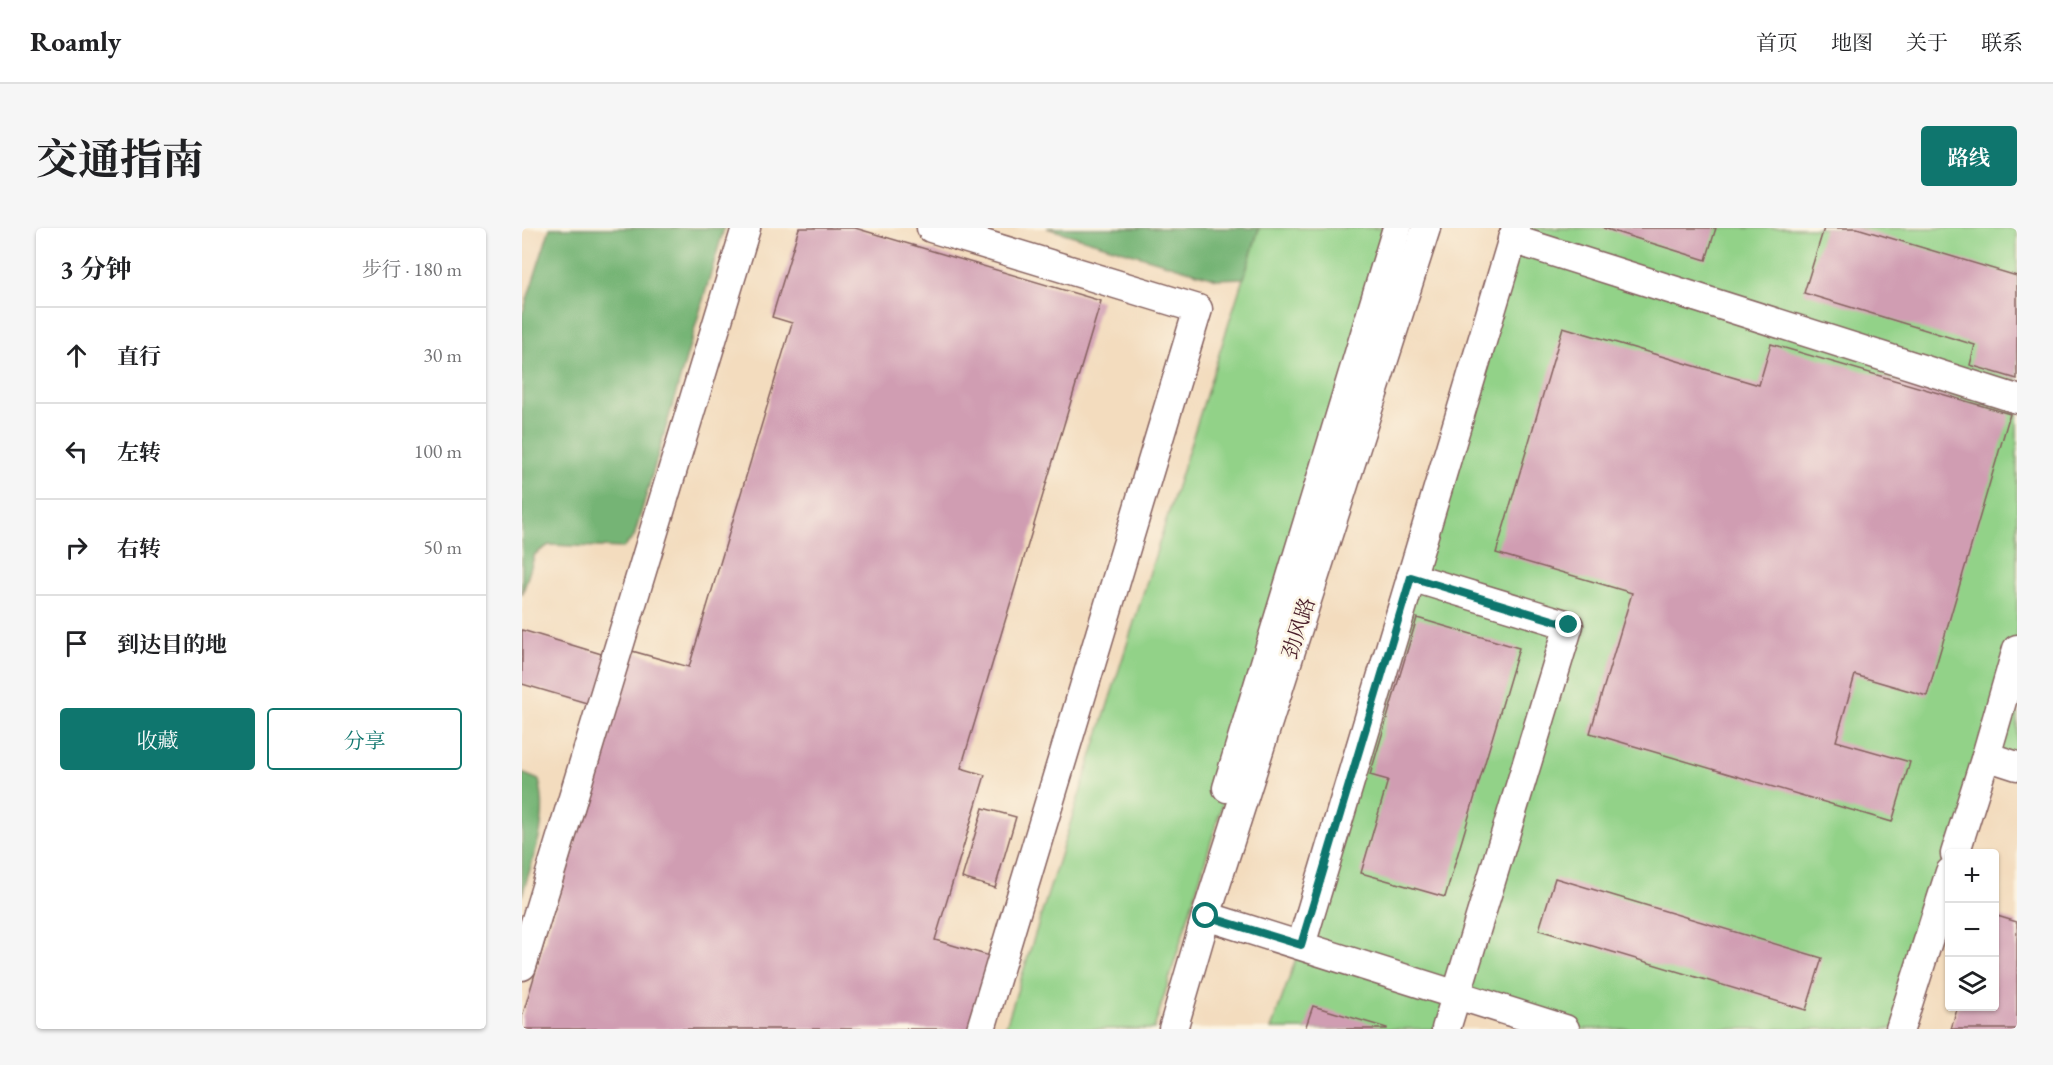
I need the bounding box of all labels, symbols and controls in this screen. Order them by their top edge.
text: Roamly [30,23,121,59]
text: 首页 [1756,29,1798,56]
text: 地图 [1831,29,1873,56]
text: 关于 [1906,29,1948,56]
text: 联系 [1981,29,2023,56]
button: 路线 [1921,126,2017,186]
text: 交通指南 [36,132,204,187]
text: 3 分钟 [60,252,132,286]
text: 步行 · 180 m [362,256,462,282]
icon: ahead [60,339,93,372]
text: 直行 [117,342,161,371]
text: 30 m [423,342,462,368]
icon: left [60,435,93,468]
text: 左转 [117,438,161,467]
text: 100 m [414,438,462,464]
icon: right [60,531,93,564]
text: 右转 [117,534,161,563]
text: 50 m [423,534,462,560]
street label: 劲风路 [1275,594,1321,662]
route end [1555,611,1581,637]
icon: arrive [60,627,93,660]
text: 到达目的地 [117,630,227,659]
button: 收藏 [60,708,255,770]
button: 分享 [267,708,462,770]
map controls [1945,849,1999,1011]
button: + [1945,849,1999,903]
route start [1192,902,1218,928]
button: − [1945,903,1999,957]
button: layers [1945,957,1999,1011]

